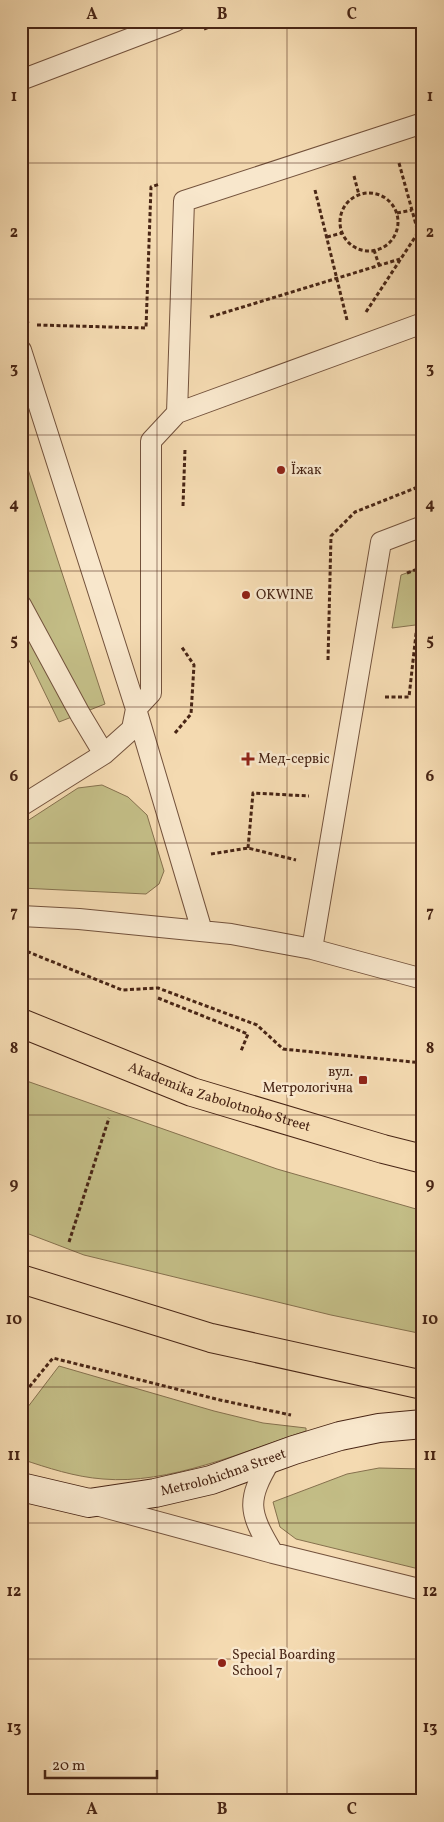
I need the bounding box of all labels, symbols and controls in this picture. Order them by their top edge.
text: A [86,4,98,26]
text: B [217,4,228,26]
text: C [347,4,357,26]
text: 1 [11,86,17,108]
text: 1 [427,86,433,108]
text: 2 [10,222,18,244]
text: 2 [426,222,434,244]
text: 3 [10,358,18,380]
text: 3 [426,358,434,380]
place label: Їжак [291,461,322,480]
marker: Їжак [275,464,287,476]
text: 4 [9,494,19,516]
text: 4 [425,494,435,516]
place label: OKWINE [256,586,314,605]
marker: OKWINE [240,589,252,601]
text: 5 [10,630,18,652]
text: 5 [426,630,434,652]
place label: Мед-сервіс [258,750,330,769]
marker: Мед-сервіс [242,753,254,765]
text: 6 [10,766,19,788]
text: 6 [426,766,435,788]
text: 7 [10,902,18,924]
text: 7 [426,902,434,924]
text: 8 [10,1038,18,1060]
text: 8 [426,1038,434,1060]
street label: Akademika Zabolotnoho Street [125,1058,313,1136]
place label: вул. Метрологічна [263,1063,353,1098]
marker: вул. Метрологічна [357,1074,369,1086]
text: 9 [10,1174,19,1196]
text: 9 [426,1174,435,1196]
text: 10 [6,1309,22,1331]
text: 10 [422,1309,438,1331]
street label: Metrolohichna Street [159,1444,289,1501]
text: 11 [8,1445,20,1467]
text: 11 [424,1445,436,1467]
text: 12 [7,1581,21,1603]
text: 12 [423,1581,437,1603]
place label: Special Boarding School 7 [232,1646,335,1681]
marker: Special Boarding School 7 [216,1657,228,1669]
text: 13 [7,1717,21,1739]
text: 13 [423,1717,437,1739]
scale bar [45,1747,158,1779]
text: 20 m [52,1756,85,1777]
text: A [86,1799,98,1821]
text: B [217,1799,228,1821]
text: C [347,1799,357,1821]

